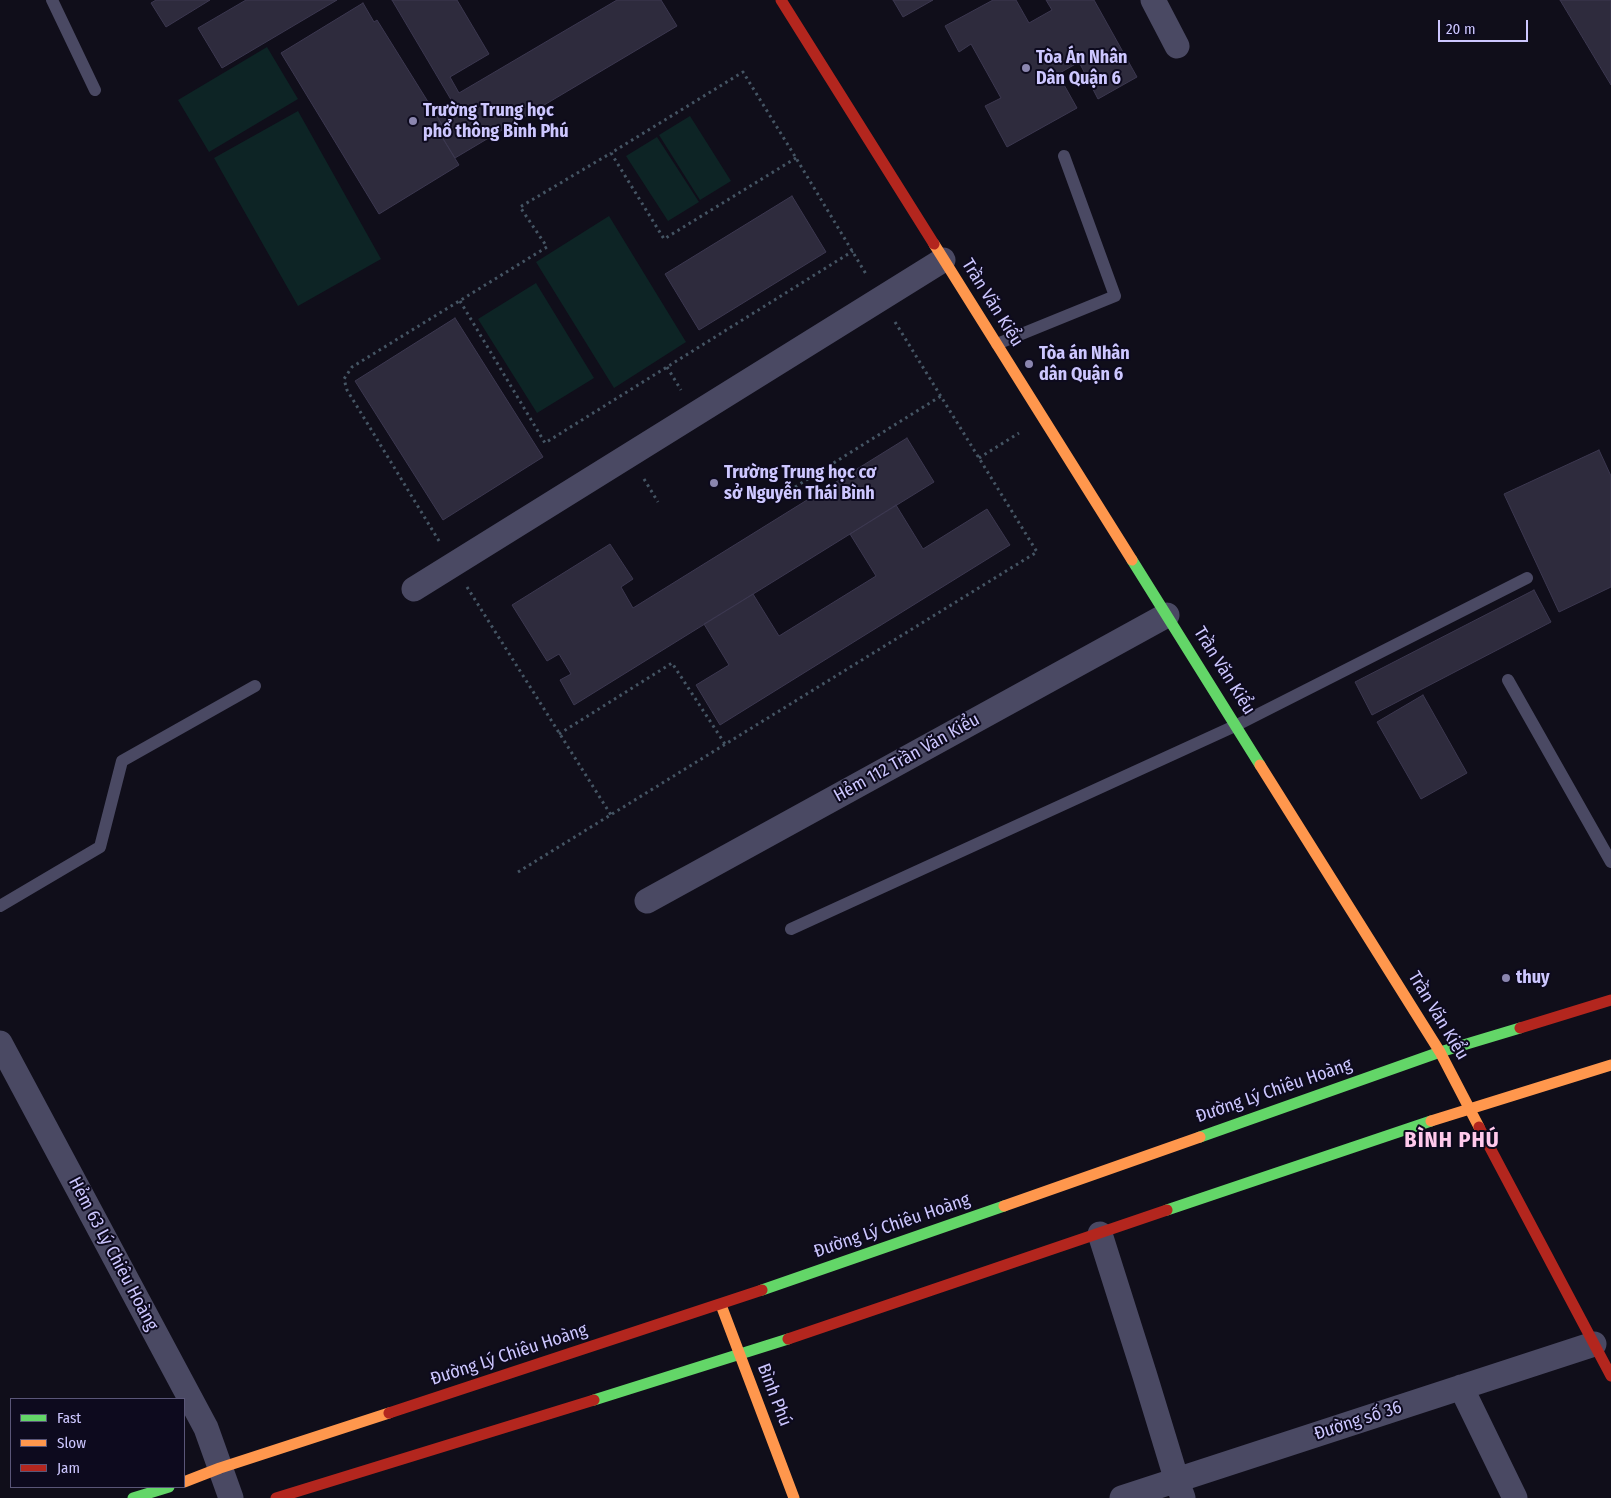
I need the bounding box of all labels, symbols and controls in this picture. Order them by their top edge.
scale bar [1441,10,1531,42]
text: 20 m [1446,20,1476,38]
place label: Tòa Án Nhân Dân Quận 6 [1036,47,1128,90]
marker: Tòa Án Nhân Dân Quận 6 [1020,62,1032,74]
place label: Trường Trung học phổ thông Bình Phú [423,100,569,142]
marker: Trường Trung học phổ thông Bình Phú [407,115,419,127]
street label: Trần Văn Kiểu [957,255,1027,351]
place label: Tòa án Nhân dân Quận 6 [1039,343,1130,386]
marker: Tòa án Nhân dân Quận 6 [1023,358,1035,370]
place label: Trường Trung học cơ sở Nguyễn Thái Bình [724,462,876,504]
marker: Trường Trung học cơ sở Nguyễn Thái Bình [708,477,720,489]
street label: Trần Văn Kiểu [1189,623,1259,719]
street label: Hẻm 112 Trần Văn Kiểu [830,709,984,807]
place label: thuy [1516,967,1550,989]
street label: Trần Văn Kiểu [1403,968,1473,1064]
marker: thuy [1500,972,1512,984]
street label: Đường Lý Chiêu Hoàng [1193,1054,1355,1128]
district label: BÌNH PHÚ [1403,1128,1501,1154]
street label: Hẻm 63 Lý Chiêu Hoàng [63,1174,163,1334]
street label: Đường Lý Chiêu Hoàng [811,1189,973,1263]
street label: Đường Lý Chiêu Hoàng [428,1319,590,1391]
street label: Bình Phú [752,1361,796,1429]
street label: Đường số 36 [1312,1397,1404,1445]
legend [10,1398,185,1488]
text: Fast [57,1409,81,1427]
text: Slow [57,1434,86,1452]
text: Jam [57,1459,80,1477]

